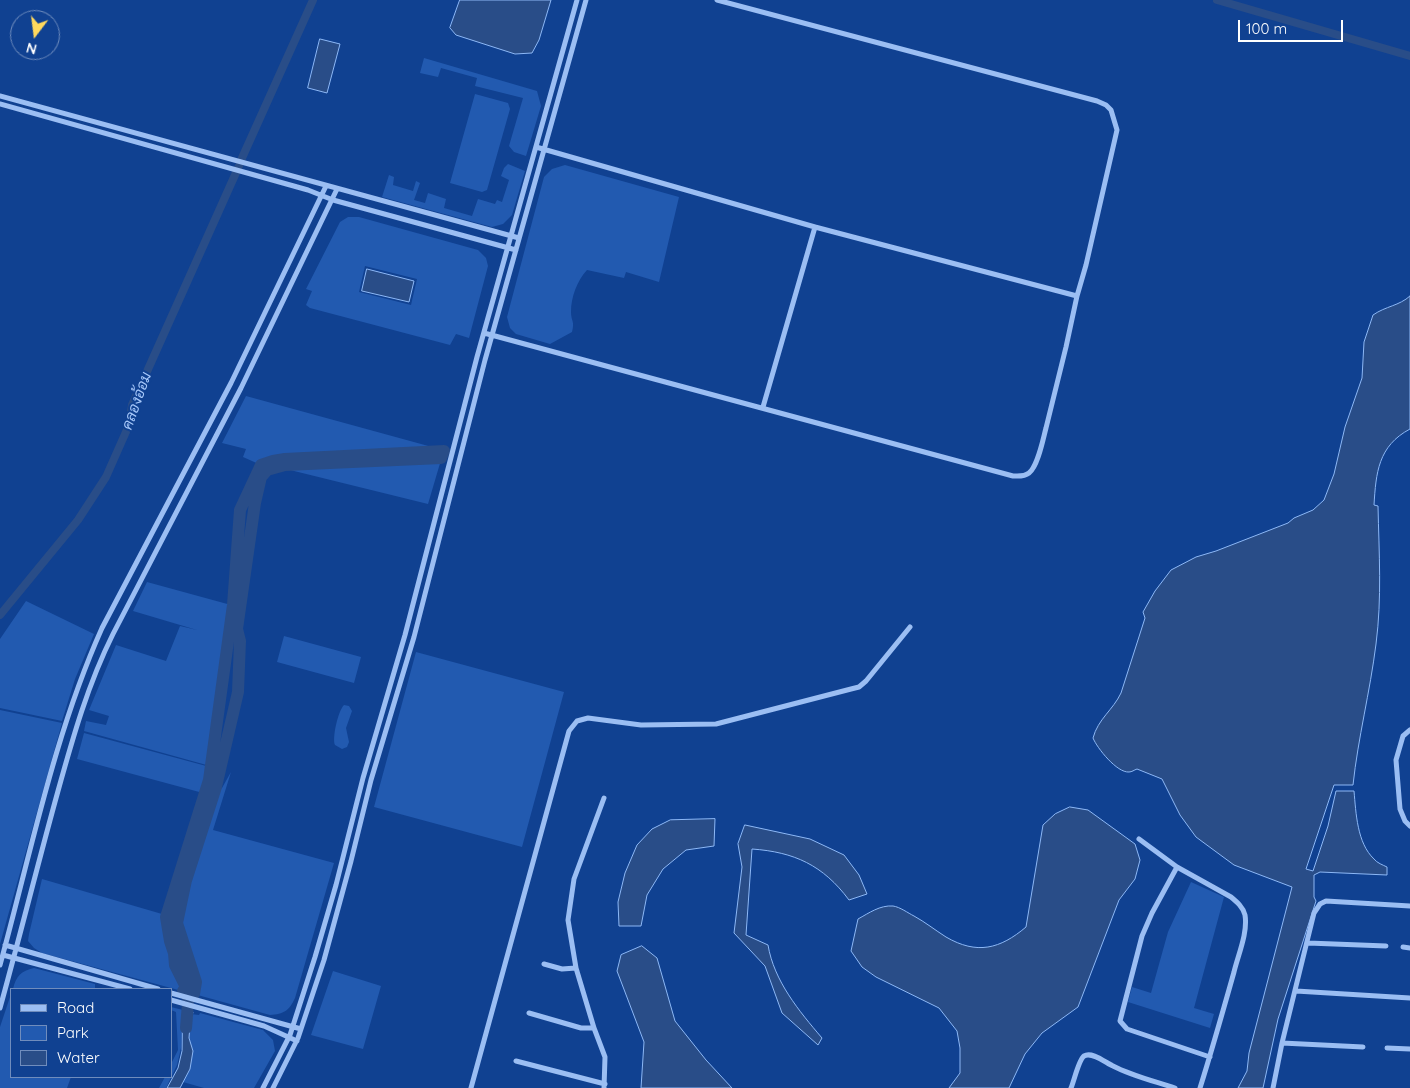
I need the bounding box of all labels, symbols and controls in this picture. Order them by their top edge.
north arrow [10,10,60,60]
scale bar [1240,10,1345,42]
text: 100 m [1246,19,1287,38]
text: N [24,38,39,59]
water label: คลองอ้อม [118,370,156,432]
legend [10,988,172,1078]
text: Road [57,998,94,1017]
text: Park [57,1023,89,1042]
text: Water [57,1048,100,1067]

